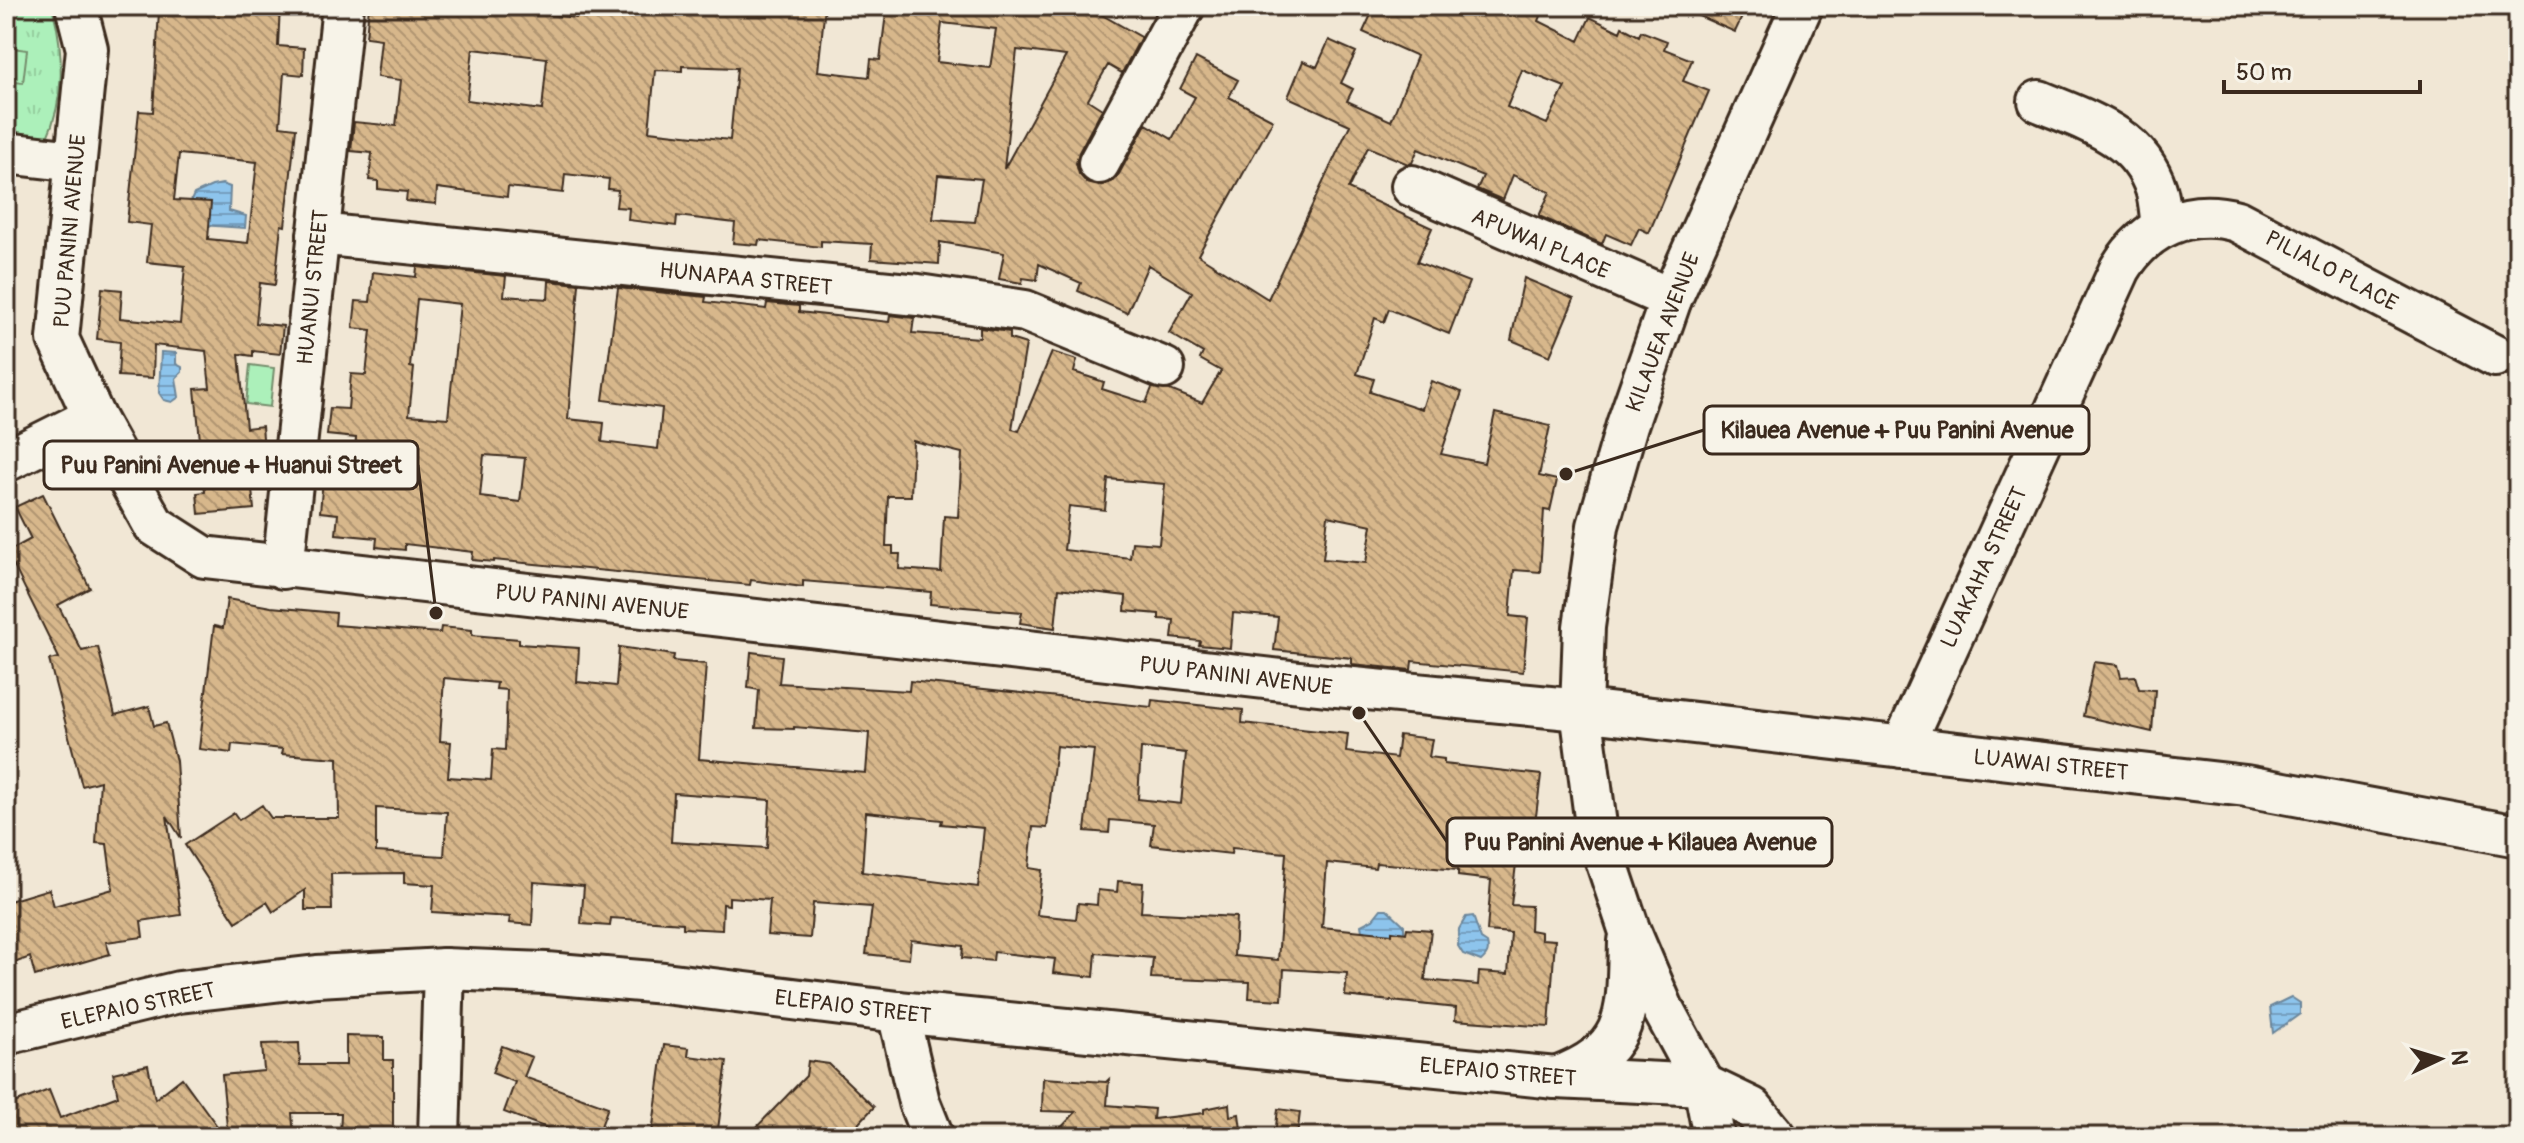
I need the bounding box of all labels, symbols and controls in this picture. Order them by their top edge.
scale bar [2224,44,2420,94]
text: 50 m [2236,58,2292,87]
street label: PUU PANINI AVENUE [48,133,92,329]
street label: APUWAI PLACE [1467,202,1614,286]
street label: HUANUI STREET [291,208,335,366]
street label: PILIALO PLACE [2260,224,2403,318]
street label: KILAUEA AVENUE [1620,249,1706,416]
street label: HUNAPAA STREET [658,256,834,302]
callout: Kilauea Avenue + Puu Panini Avenue [1704,406,2089,454]
text: Kilauea Avenue + Puu Panini Avenue [1721,416,2075,445]
callout: Puu Panini Avenue + Huanui Street [44,441,418,489]
text: Puu Panini Avenue + Huanui Street [60,451,403,480]
street label: LUAKAHA STREET [1934,482,2033,652]
street label: PUU PANINI AVENUE [494,578,690,626]
street label: PUU PANINI AVENUE [1138,650,1334,702]
street label: LUAWAI STREET [1972,743,2130,787]
callout: Puu Panini Avenue + Kilauea Avenue [1447,818,1832,866]
text: Puu Panini Avenue + Kilauea Avenue [1464,828,1818,857]
street label: ELEPAIO STREET [58,976,218,1036]
street label: ELEPAIO STREET [773,984,933,1030]
north arrow [2400,1019,2480,1099]
text: N [2444,1049,2473,1066]
street label: ELEPAIO STREET [1418,1051,1577,1093]

